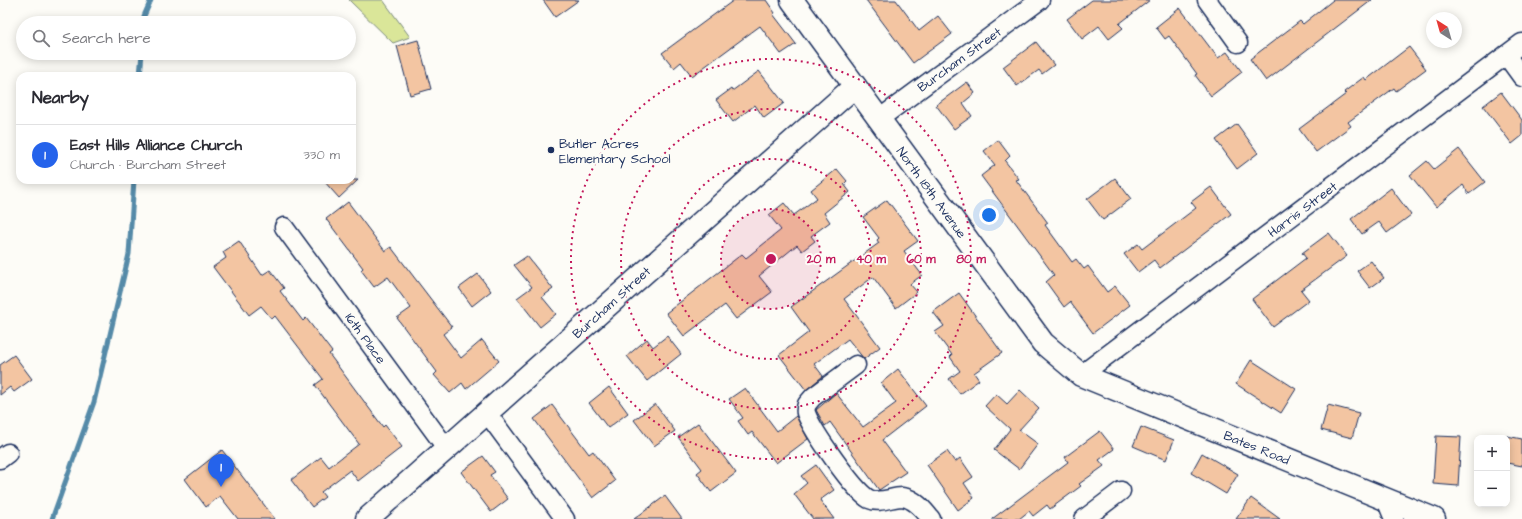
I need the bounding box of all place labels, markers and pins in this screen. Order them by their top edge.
place label: Butler Acres Elementary School [559,135,671,169]
marker: Butler Acres Elementary School [546,145,556,155]
centre of rings [764,252,778,266]
pin: 1 [208,454,234,487]

